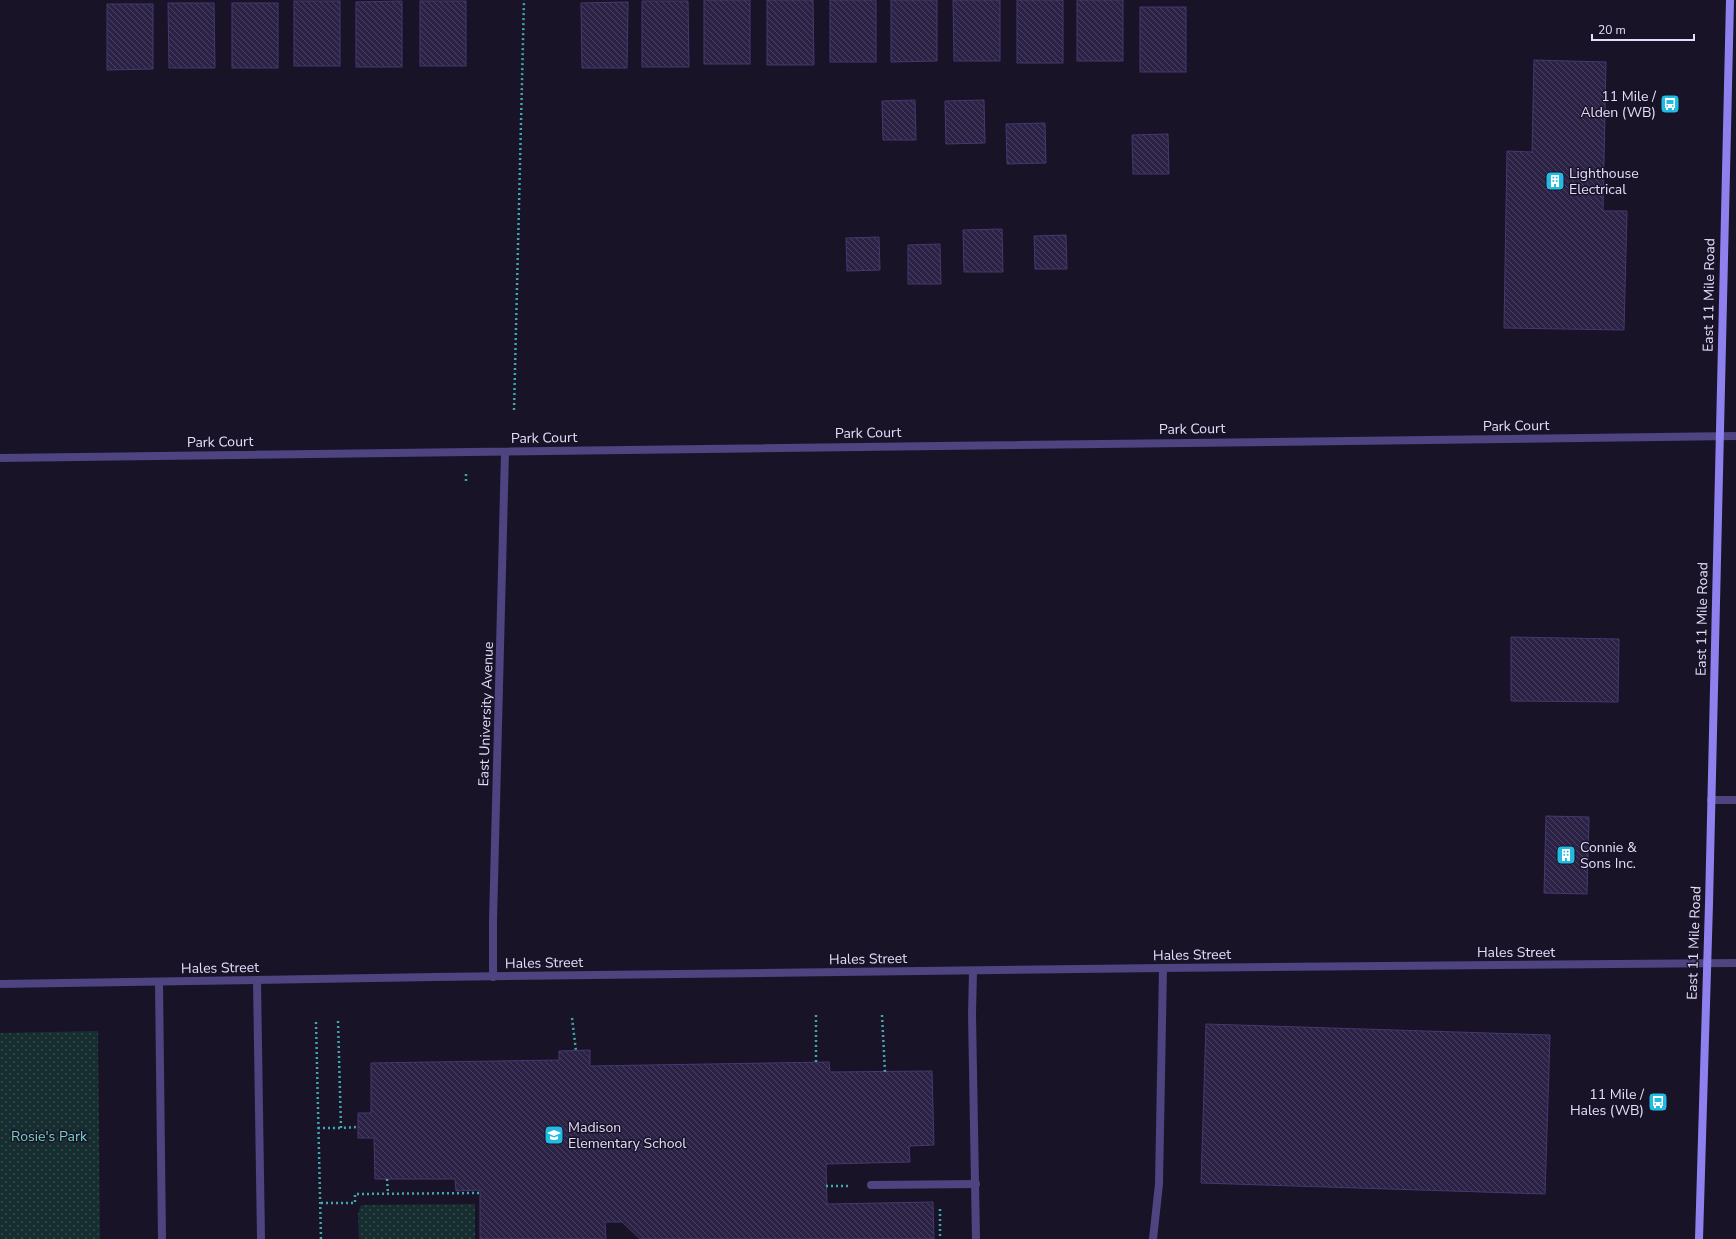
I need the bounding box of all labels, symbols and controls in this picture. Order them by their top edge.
scale bar [1592,16,1694,42]
text: 20 m [1598,22,1626,38]
place label: 11 Mile / Alden (WB) [1580,87,1657,122]
bus stop icon: 11 Mile / Alden (WB) [1659,93,1681,115]
place label: Lighthouse Electrical [1569,164,1639,199]
building icon: Lighthouse Electrical [1544,170,1566,192]
street label: East 11 Mile Road [1699,238,1719,352]
street label: Park Court [1483,416,1549,436]
street label: Park Court [1159,419,1225,439]
street label: Park Court [835,423,901,443]
street label: Park Court [511,428,577,448]
street label: Park Court [187,432,253,452]
street label: East 11 Mile Road [1692,562,1712,676]
street label: East University Avenue [474,641,498,787]
place label: Connie & Sons Inc. [1580,838,1637,873]
building icon: Connie & Sons Inc. [1555,844,1577,866]
street label: East 11 Mile Road [1683,886,1705,1000]
street label: Hales Street [1477,943,1555,962]
street label: Hales Street [1153,945,1231,965]
street label: Hales Street [829,949,907,969]
street label: Hales Street [505,953,583,973]
street label: Hales Street [181,958,259,978]
place label: 11 Mile / Hales (WB) [1570,1085,1645,1120]
bus stop icon: 11 Mile / Hales (WB) [1647,1091,1669,1113]
place label: Madison Elementary School [568,1118,687,1153]
school or university icon: Madison Elementary School [543,1124,565,1146]
park label: Rosie's Park [11,1127,88,1146]

